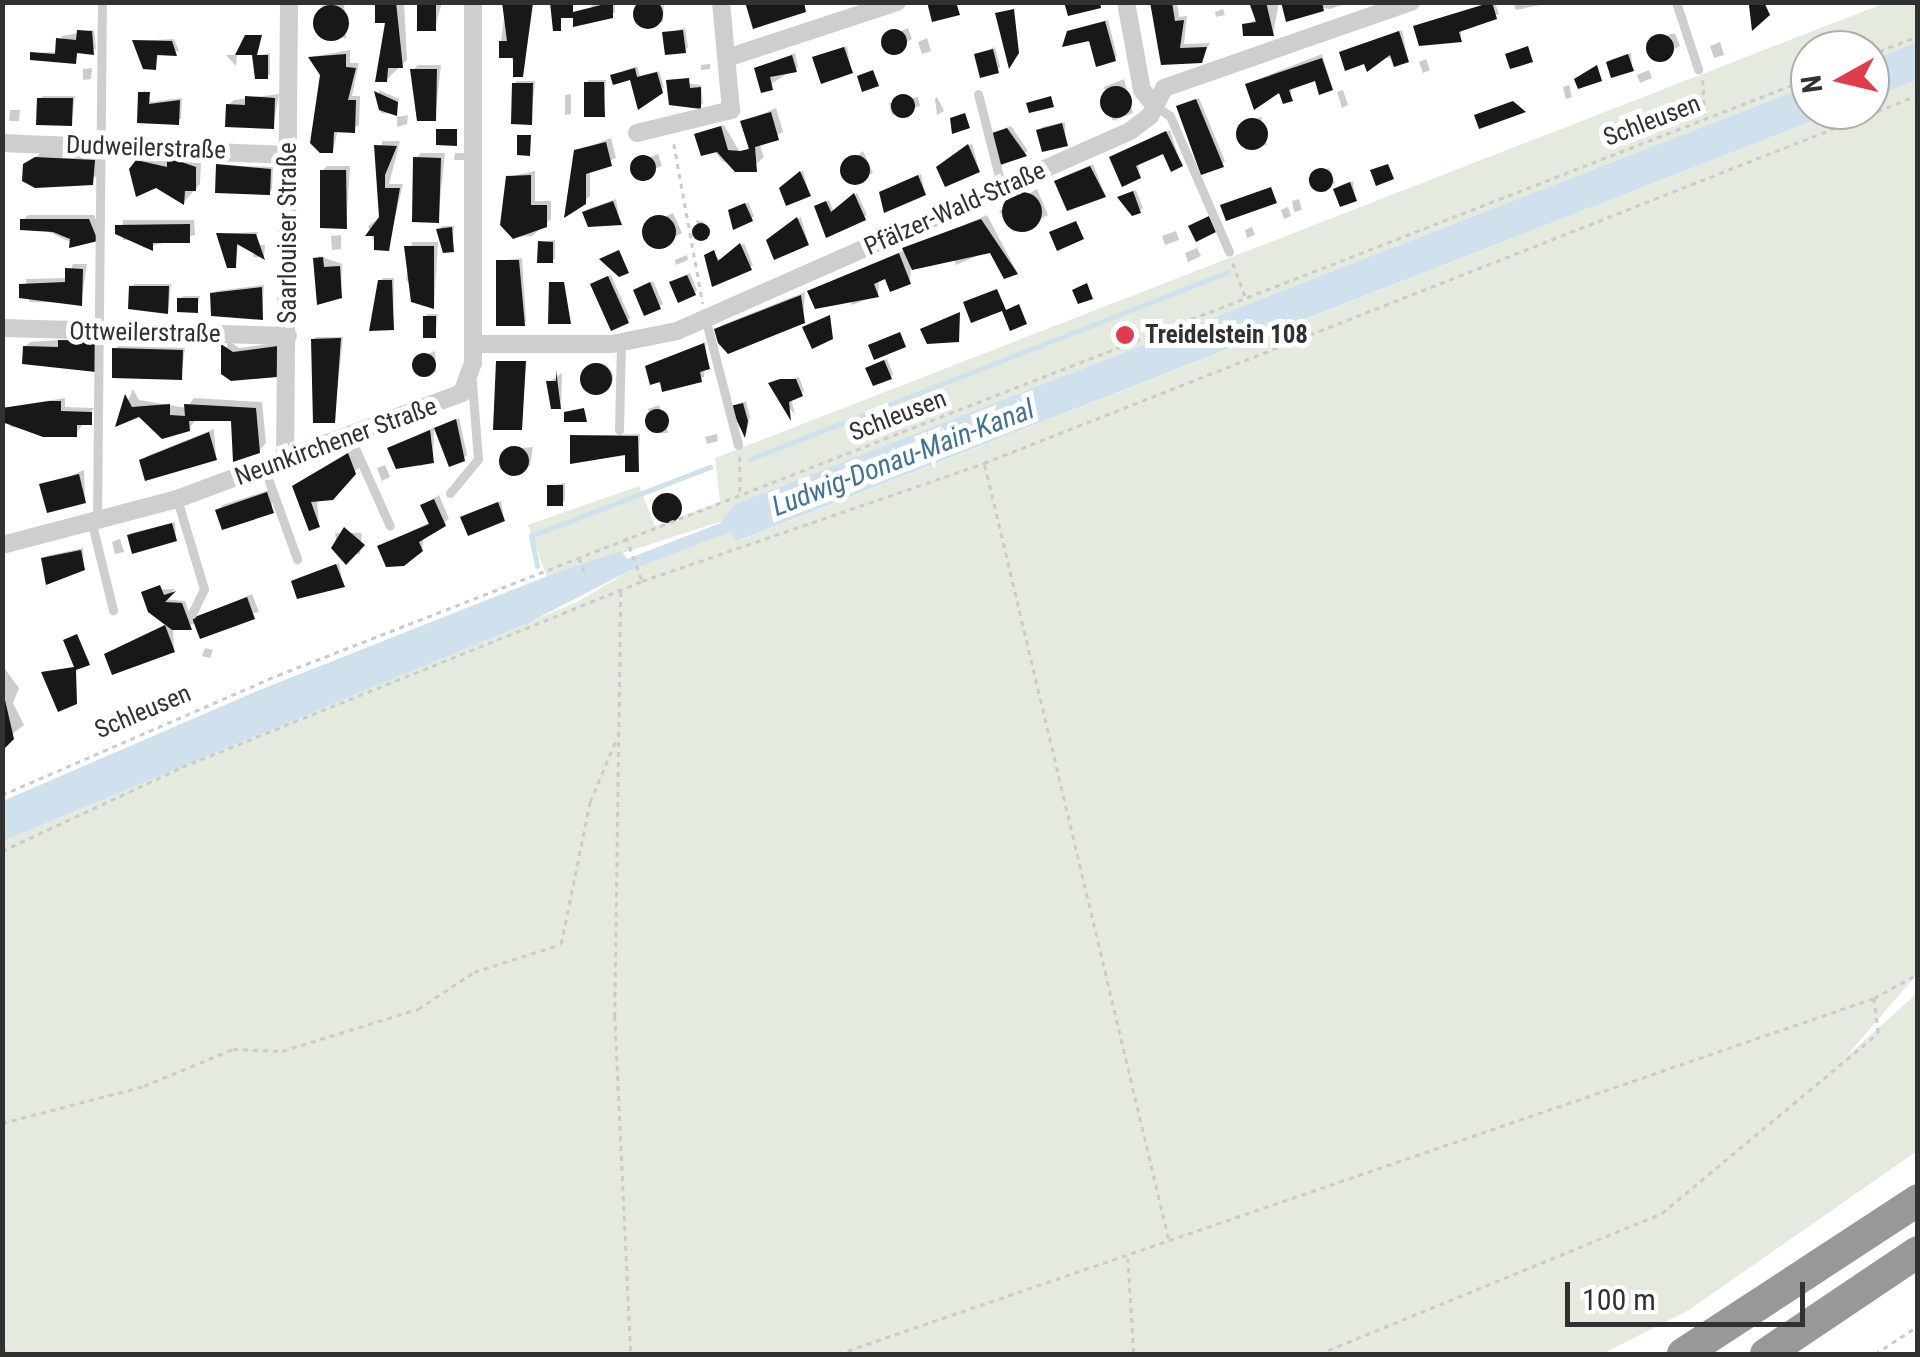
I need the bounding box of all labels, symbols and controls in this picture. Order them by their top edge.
north arrow [1790,30,1890,130]
text: N [1794,73,1829,95]
street label: Schleusen [1599,89,1705,153]
street label: Dudweilerstraße [65,130,227,166]
street label: Saarlouiser Straße [273,142,303,324]
street label: Pfälzer-Wald-Straße [860,156,1050,262]
street label: Ottweilerstraße [69,317,221,349]
place label: Treidelstein 108 [1145,320,1308,350]
marker: Treidelstein 108 [1114,324,1136,346]
street label: Schleusen [845,384,951,448]
street label: Neunkirchener Straße [231,392,441,492]
water label: Ludwig-Donau-Main-Kanal [767,393,1039,523]
street label: Schleusen [90,678,196,746]
scale bar [1570,1262,1810,1324]
text: 100 m [1582,1282,1656,1317]

